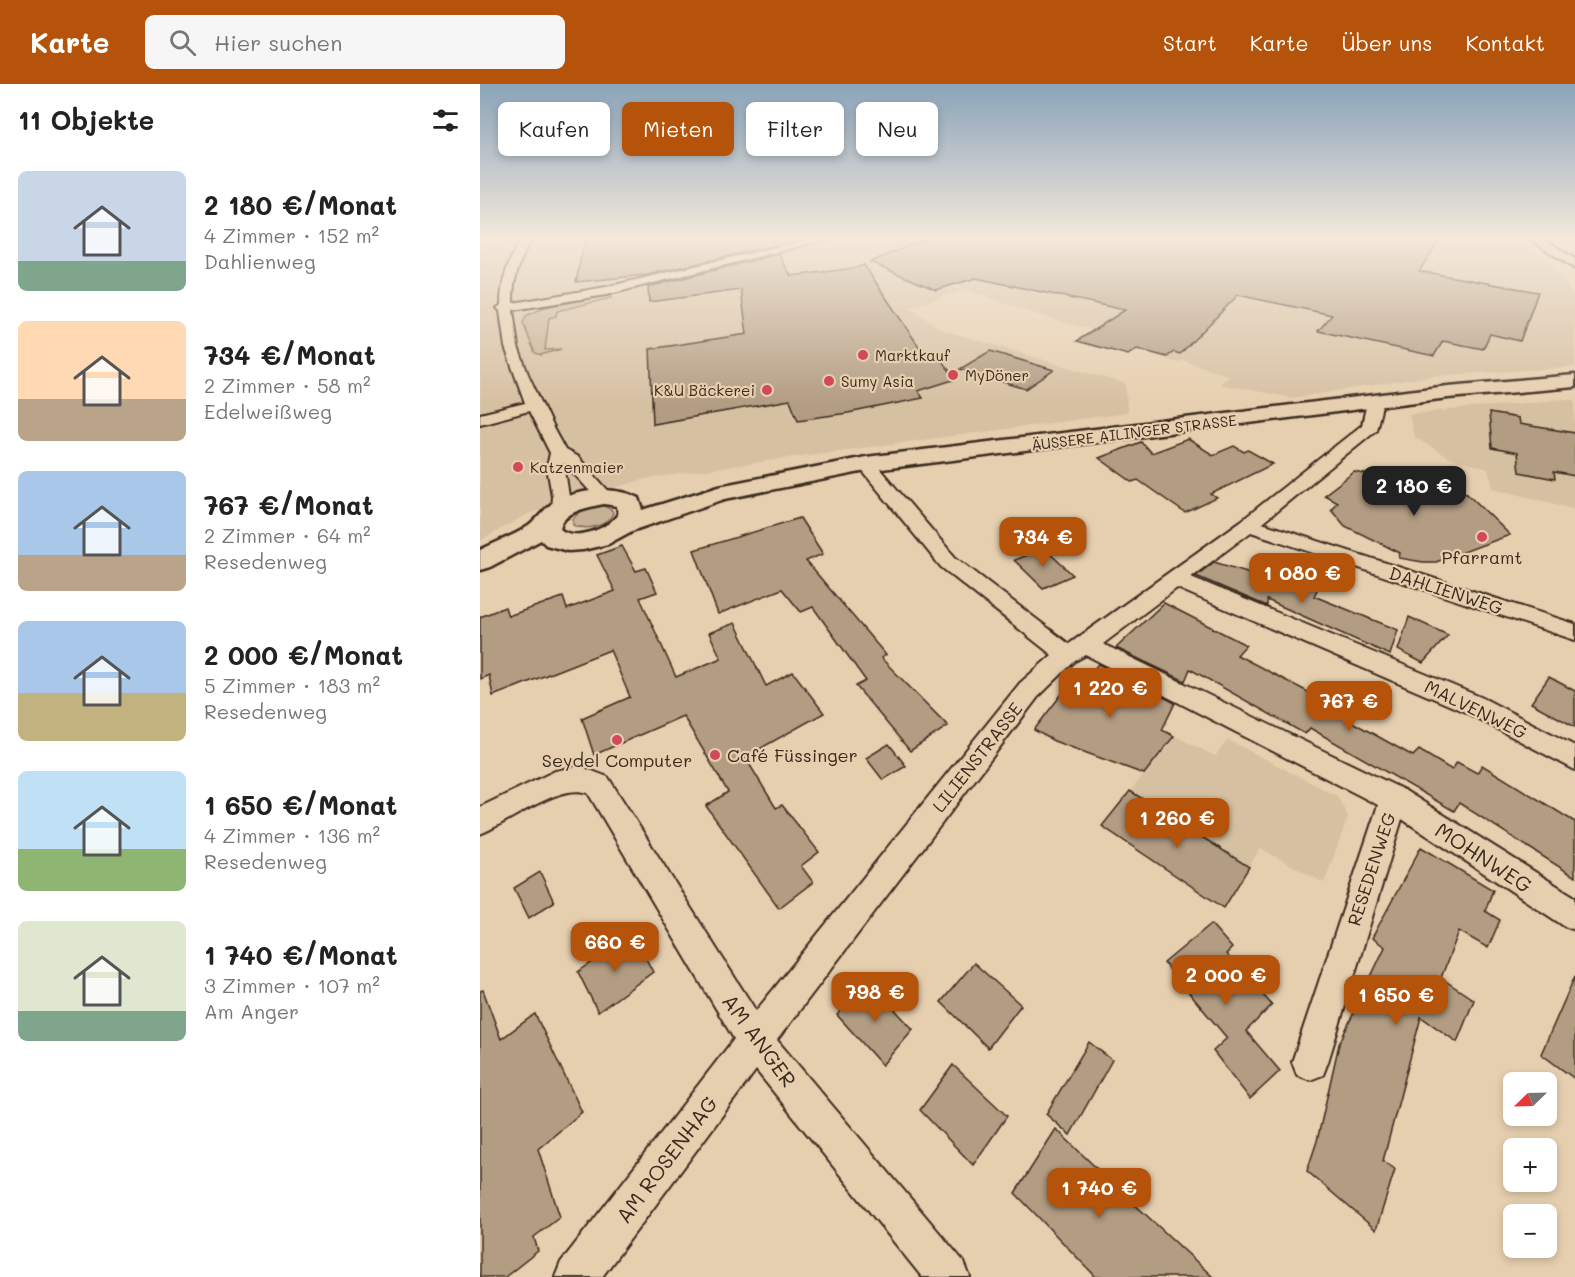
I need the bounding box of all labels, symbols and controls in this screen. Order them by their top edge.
search box [145,15,565,69]
text: Karte [30,24,109,60]
icon: search [166,26,199,59]
text: Hier suchen [214,28,342,57]
text: Start [1163,29,1217,56]
text: Karte [1250,29,1308,56]
text: Über uns [1341,29,1432,56]
text: Kontakt [1465,29,1545,56]
chip: Kaufen [498,102,610,156]
chip: Mieten [622,102,734,156]
chip: Filter [746,102,844,156]
chip: Neu [856,102,938,156]
text: 11 Objekte [18,103,154,137]
icon: filters [429,104,462,137]
text: 2 180 €/Monat [204,188,397,222]
icon: home [66,195,138,267]
text: 4 Zimmer · 152 m² [204,222,379,248]
text: Dahlienweg [204,248,316,274]
text: 734 €/Monat [204,338,375,372]
icon: home [66,345,138,417]
place label: Marktkauf [875,345,951,365]
marker: Marktkauf [856,348,870,362]
place label: MyDöner [965,365,1029,385]
marker: MyDöner [946,368,960,382]
place label: Sumy Asia [841,371,914,391]
text: 2 Zimmer · 58 m² [204,372,371,398]
marker: Sumy Asia [822,374,836,388]
place label: K&U Bäckerei [654,380,755,400]
marker: K&U Bäckerei [760,383,774,397]
text: Edelweißweg [204,398,332,424]
street label: ÄUSSERE AILINGER STRASSE [1030,409,1238,455]
place label: Katzenmaier [530,457,624,477]
marker: Katzenmaier [511,460,525,474]
pin: 2 180 € [1359,466,1469,517]
text: 2 180 € [1376,472,1452,498]
text: 767 €/Monat [204,488,374,522]
icon: home [66,495,138,567]
pin: 734 € [1001,517,1085,568]
text: 2 Zimmer · 64 m² [204,522,371,548]
text: 734 € [1013,523,1073,549]
marker: Pfarramt [1475,530,1489,544]
place label: Pfarramt [1442,545,1522,569]
text: Resedenweg [204,548,327,574]
pin: 1 080 € [1247,553,1357,604]
text: 1 080 € [1263,559,1341,585]
street label: DAHLIENWEG [1386,560,1506,620]
text: 2 000 €/Monat [204,638,403,672]
icon: home [66,645,138,717]
pin: 1 220 € [1055,668,1165,719]
text: 5 Zimmer · 183 m² [204,672,380,698]
text: 1 220 € [1073,674,1147,700]
street label: MALVENWEG [1421,674,1531,744]
pin: 767 € [1307,681,1391,732]
text: 767 € [1320,687,1378,713]
street label: LILIENSTRASSE [927,697,1027,817]
text: Resedenweg [204,698,327,724]
marker: Seydel Computer [610,733,624,747]
place label: Café Füssinger [727,743,858,767]
place label: Seydel Computer [542,748,692,772]
marker: Café Füssinger [708,748,722,762]
text: 1 650 €/Monat [204,788,397,822]
icon: home [66,795,138,867]
pin: 1 260 € [1122,798,1232,849]
text: 1 260 € [1139,804,1215,830]
street label: RESEDENWEG [1341,809,1401,929]
street label: MOHNWEG [1431,816,1537,898]
text: 4 Zimmer · 136 m² [204,822,380,848]
text: Resedenweg [204,848,327,874]
pin: 660 € [573,922,657,973]
text: 660 € [585,928,645,954]
text: 1 740 €/Monat [204,938,397,972]
icon: home [66,945,138,1017]
pin: 2 000 € [1171,955,1281,1006]
text: 2 000 € [1186,961,1266,987]
text: 3 Zimmer · 107 m² [204,972,380,998]
pin: 798 € [833,972,917,1023]
pin: 1 650 € [1341,975,1451,1026]
text: 798 € [846,978,904,1004]
text: 1 650 € [1358,981,1434,1007]
street label: AM ANGER [717,988,803,1092]
text: Am Anger [204,998,299,1024]
north arrow [1503,1072,1557,1126]
map controls [1503,1072,1557,1258]
street label: AM ROSENHAG [609,1090,723,1228]
button: + [1503,1138,1557,1192]
pin: 1 740 € [1044,1168,1154,1219]
text: 1 740 € [1061,1174,1137,1200]
button: − [1503,1204,1557,1258]

